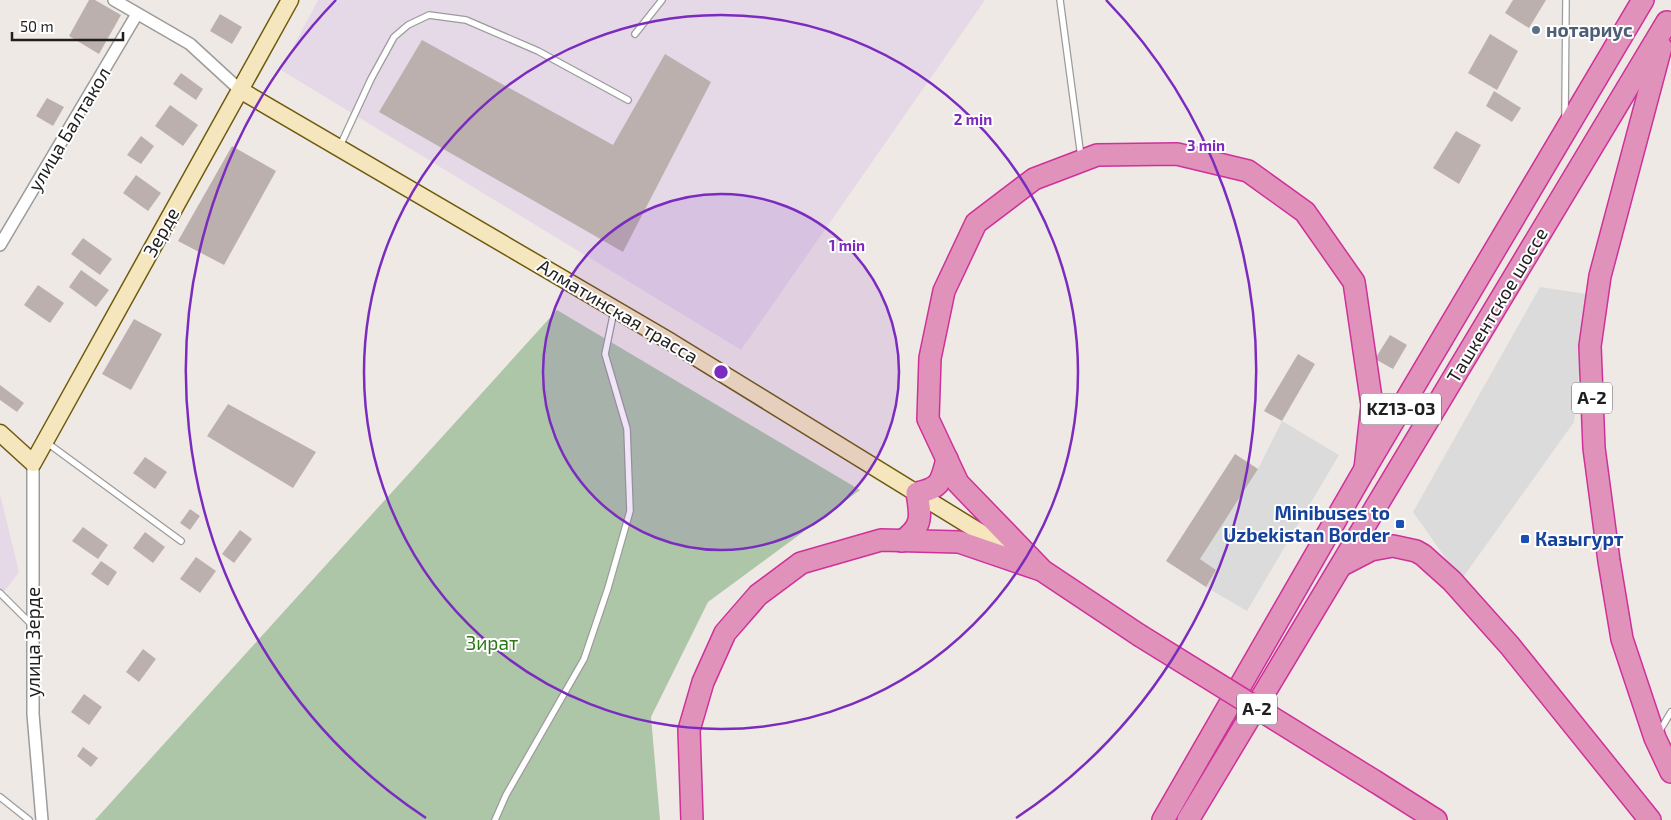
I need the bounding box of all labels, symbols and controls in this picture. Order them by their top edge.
scale bar [12,10,124,42]
text: 50 m [20,17,54,35]
place label: нотариус [1546,18,1633,41]
marker: нотариус [1530,24,1542,36]
street label: улица Балтакол [22,62,116,196]
text: 2 min [954,110,992,128]
text: 3 min [1187,136,1225,154]
street label: Зерде [138,203,183,261]
street label: Ташкентское шоссе [1441,223,1552,387]
text: 1 min [829,236,865,254]
street label: Алматинская трасса [534,254,703,368]
centre of rings [712,363,730,381]
road number: A-2 [1572,382,1612,413]
road number: KZ13-03 [1361,394,1441,424]
place label: Minibuses to Uzbekistan Border [1223,501,1390,546]
marker: Minibuses to Uzbekistan Border [1394,518,1406,530]
place label: Казыгурт [1535,527,1624,550]
marker: Казыгурт [1519,533,1531,545]
street label: улица Зерде [21,587,45,697]
park label: Зират [466,631,518,654]
road number: A-2 [1237,694,1277,724]

